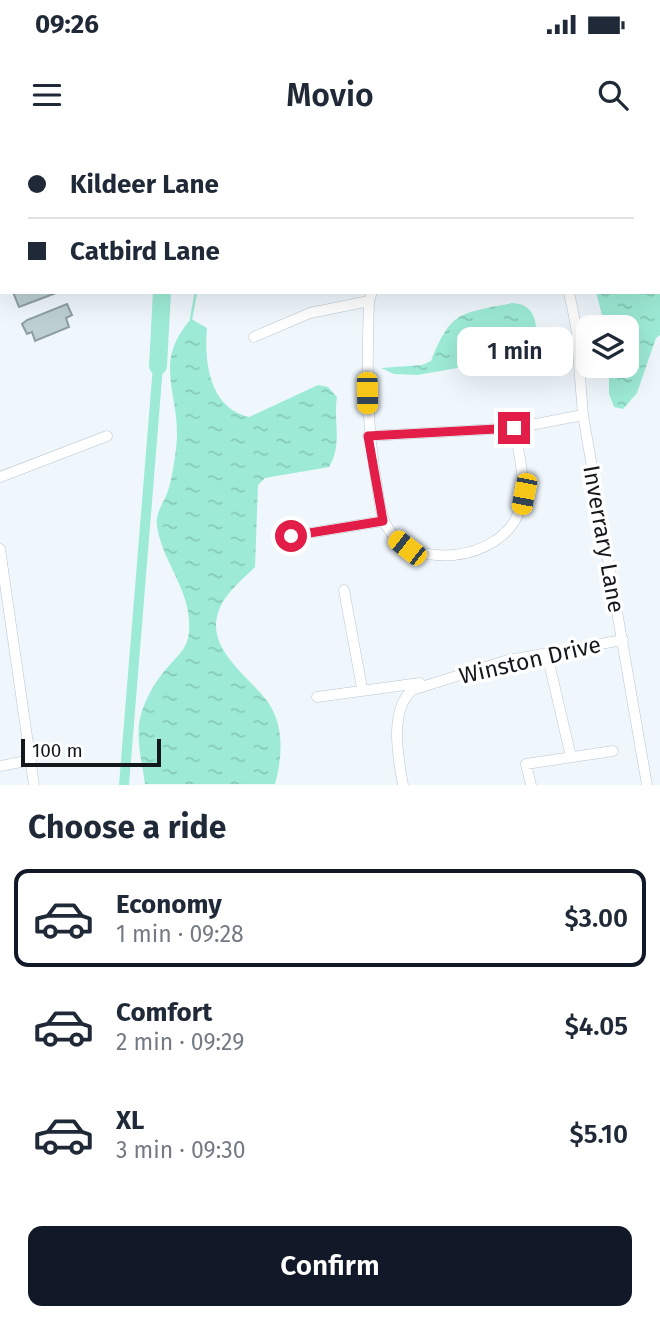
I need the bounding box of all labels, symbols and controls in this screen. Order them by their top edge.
text: 09:26 [35,9,99,40]
icon: menu [28,76,66,114]
text: Movio [286,76,374,114]
icon: search [594,76,632,114]
text: Kildeer Lane [70,169,219,200]
text: Catbird Lane [70,236,220,267]
map controls [576,315,639,378]
button: layers [576,315,639,378]
callout: 1 min [456,327,572,376]
text: 1 min [487,337,543,365]
car [357,372,378,414]
route end [498,412,530,444]
street label: Inverrary Lane [577,463,631,615]
car [510,471,539,517]
route start [275,520,307,552]
car [384,527,431,569]
street label: Winston Drive [456,630,604,690]
scale bar [21,736,161,767]
text: 100 m [32,739,83,762]
text: Choose a ride [28,808,226,846]
icon: car [32,887,95,950]
text: Economy [116,889,222,920]
text: $3.00 [564,903,628,934]
text: 1 min · 09:28 [116,920,244,948]
icon: car [32,995,95,1058]
text: Comfort [116,997,212,1028]
text: $4.05 [565,1011,628,1042]
text: 2 min · 09:29 [116,1028,244,1056]
icon: car [32,1103,95,1166]
text: XL [116,1105,144,1136]
text: $5.10 [570,1119,628,1150]
text: 3 min · 09:30 [116,1136,246,1164]
button: Confirm [28,1226,632,1306]

